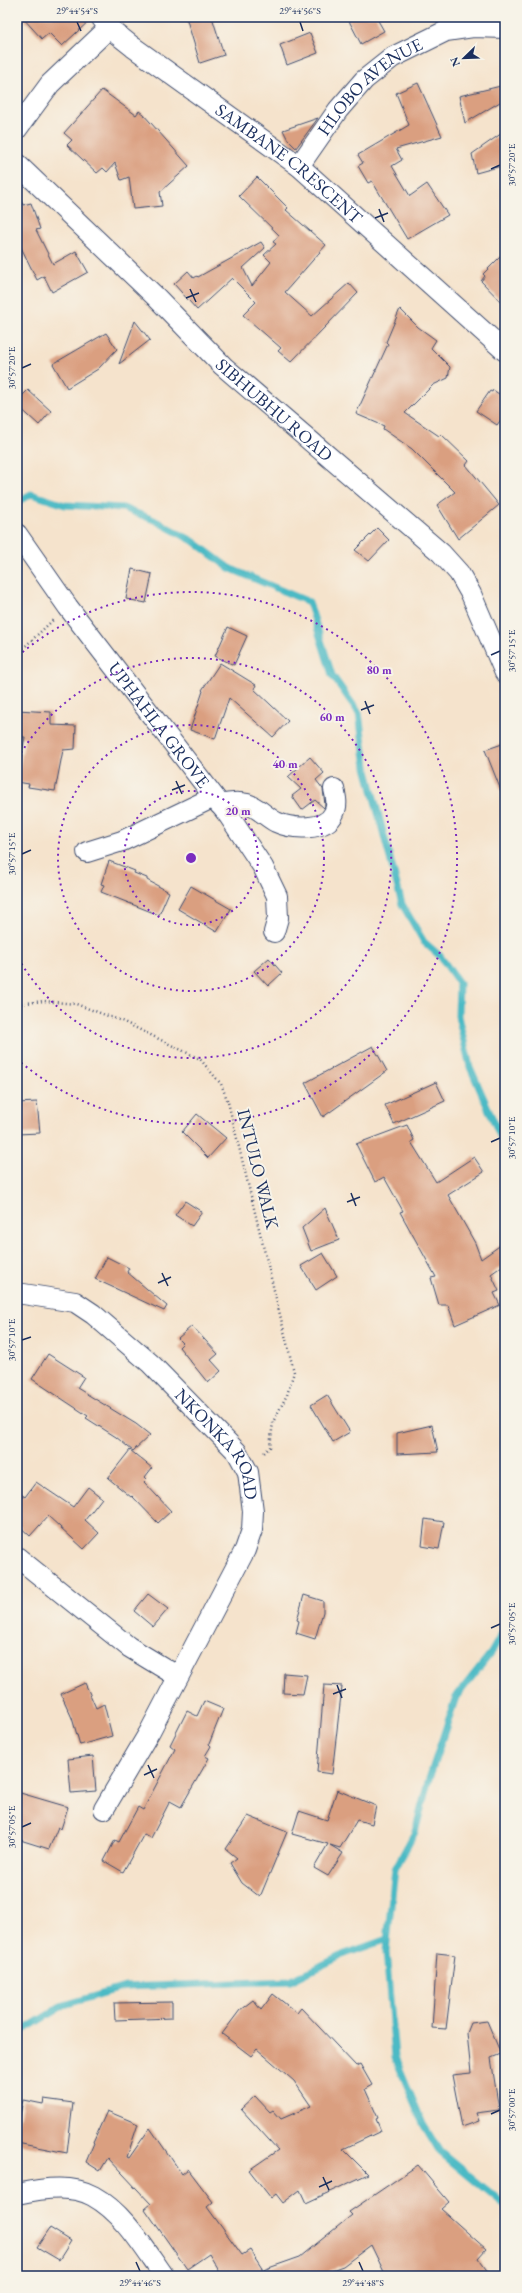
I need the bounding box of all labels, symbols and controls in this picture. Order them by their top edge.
text: 29°44'54"S [56,4,98,17]
text: 29°44'56"S [279,4,321,17]
street label: HLOBO AVENUE [312,32,426,140]
north arrow [444,38,484,78]
text: N [447,55,463,69]
street label: SAMBANE CRESCENT [211,98,368,229]
text: 30°57'20"E [505,143,518,186]
text: 30°57'20"E [5,346,18,389]
street label: SIBHUBHU ROAD [211,353,338,466]
text: 30°57'15"E [505,629,518,672]
street label: UPHAHLA GROVE [104,657,215,792]
text: 80 m [366,662,392,678]
text: 60 m [319,709,345,725]
text: 40 m [272,756,298,772]
text: 20 m [225,803,251,819]
text: 30°57'15"E [5,832,18,875]
centre of rings [184,851,198,865]
street label: INTULO WALK [232,1106,285,1232]
text: 30°57'10"E [505,1116,518,1159]
text: 30°57'10"E [5,1318,18,1361]
street label: NKONKA ROAD [170,1383,263,1501]
text: 30°57'05"E [505,1602,518,1645]
text: 30°57'05"E [5,1805,18,1848]
text: 30°57'00"E [505,2088,518,2131]
text: 29°44'46"S [119,2276,161,2289]
text: 29°44'48"S [342,2276,384,2289]

